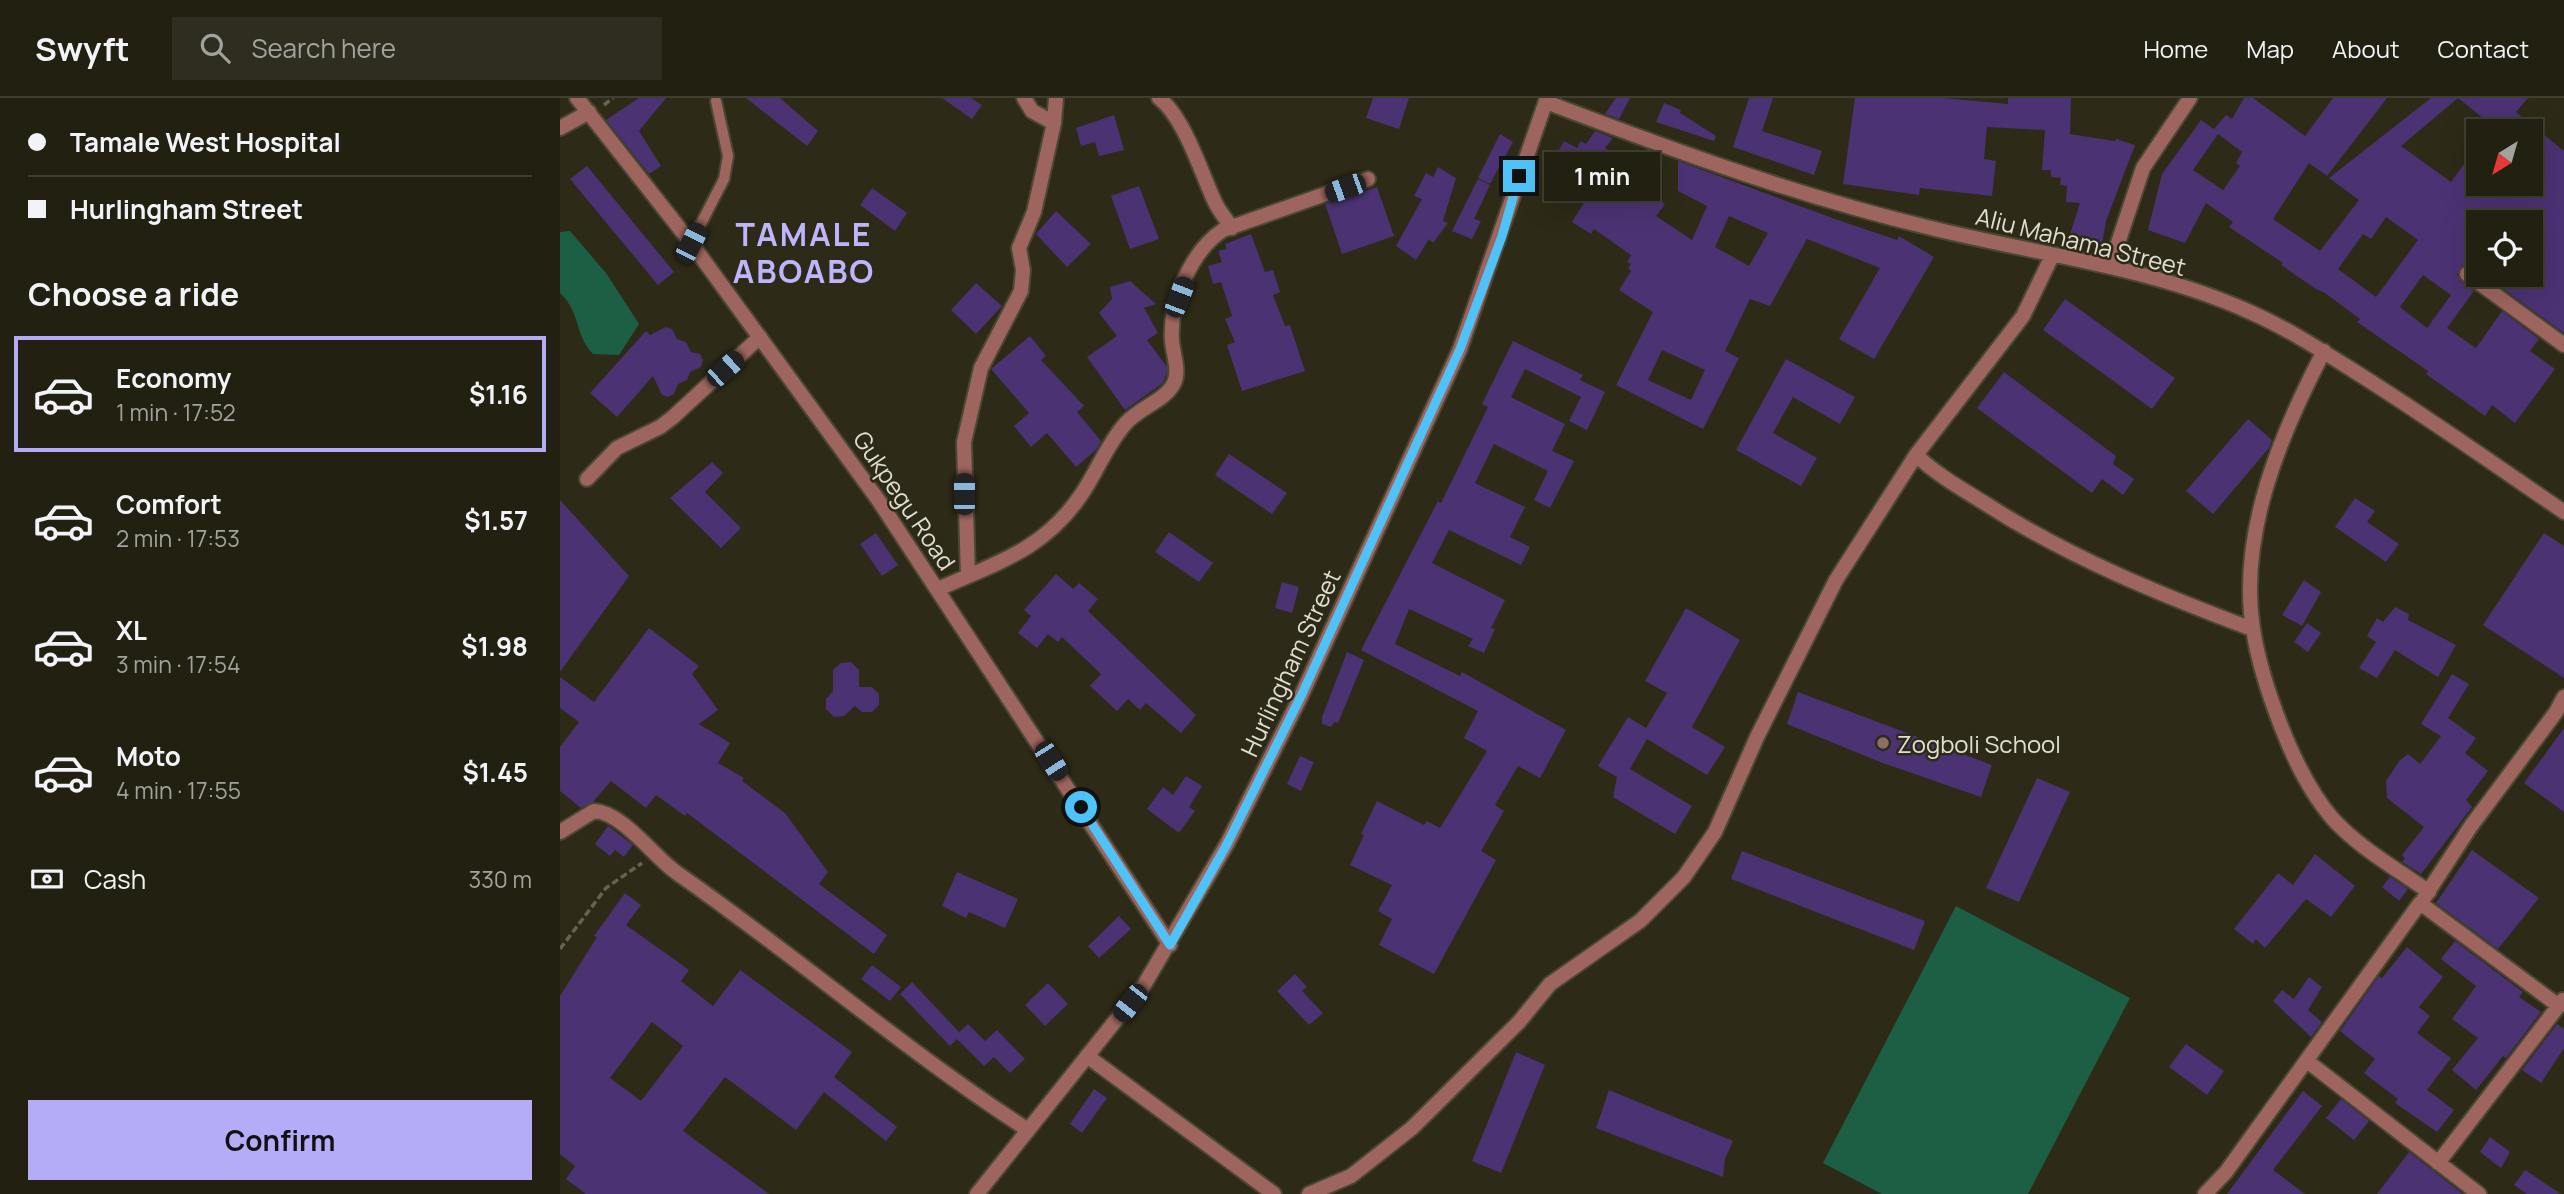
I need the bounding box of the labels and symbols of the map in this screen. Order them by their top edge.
north arrow [2466,119,2543,196]
callout: 1 min [1544,152,1659,200]
route end [1503,160,1535,192]
car [1322,171,1369,205]
street label: Aliu Mahama Street [1972,199,2190,283]
district label: TAMALE ABOABO [733,212,875,293]
car [673,220,710,266]
car [1162,274,1197,320]
car [703,347,748,391]
street label: Gukpegu Road [846,424,964,576]
car [954,473,975,515]
street label: Hurlingham Street [1232,564,1348,762]
place label: Zogboli School [1897,727,2061,760]
marker: Zogboli School [1875,735,1891,751]
car [1031,738,1072,784]
route start [1065,791,1097,823]
car [1109,980,1152,1026]

